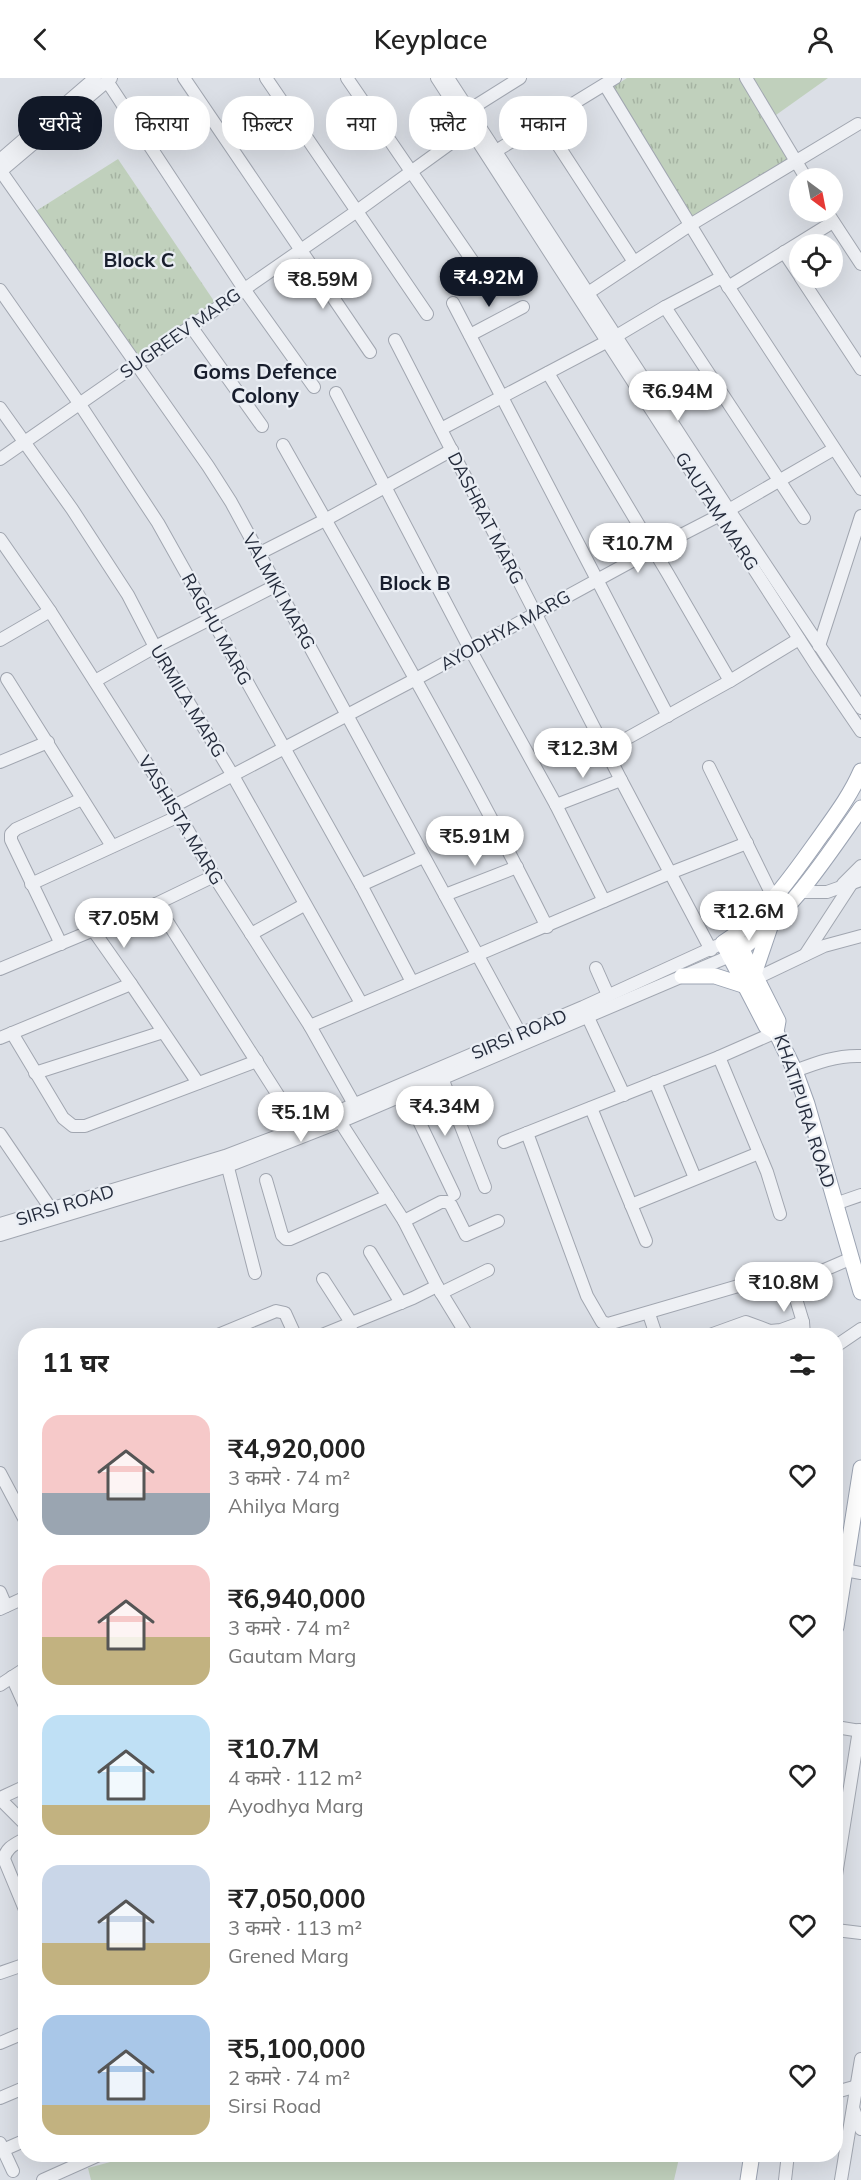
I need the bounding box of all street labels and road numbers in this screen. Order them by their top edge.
street label: SUGREEV MARG [115,283,245,383]
street label: GAUTAM MARG [670,447,764,575]
street label: DASHRAT MARG [443,448,529,588]
street label: VALMIKI MARG [238,529,320,653]
street label: RAGHU MARG [177,569,257,689]
street label: AYODHYA MARG [436,585,574,675]
street label: URMILA MARG [145,641,231,761]
street label: VASHISTA MARG [133,751,229,889]
street label: SIRSI ROAD [468,1004,570,1064]
street label: KHATIPURA ROAD [769,1031,841,1191]
street label: SIRSI ROAD [13,1179,117,1231]

